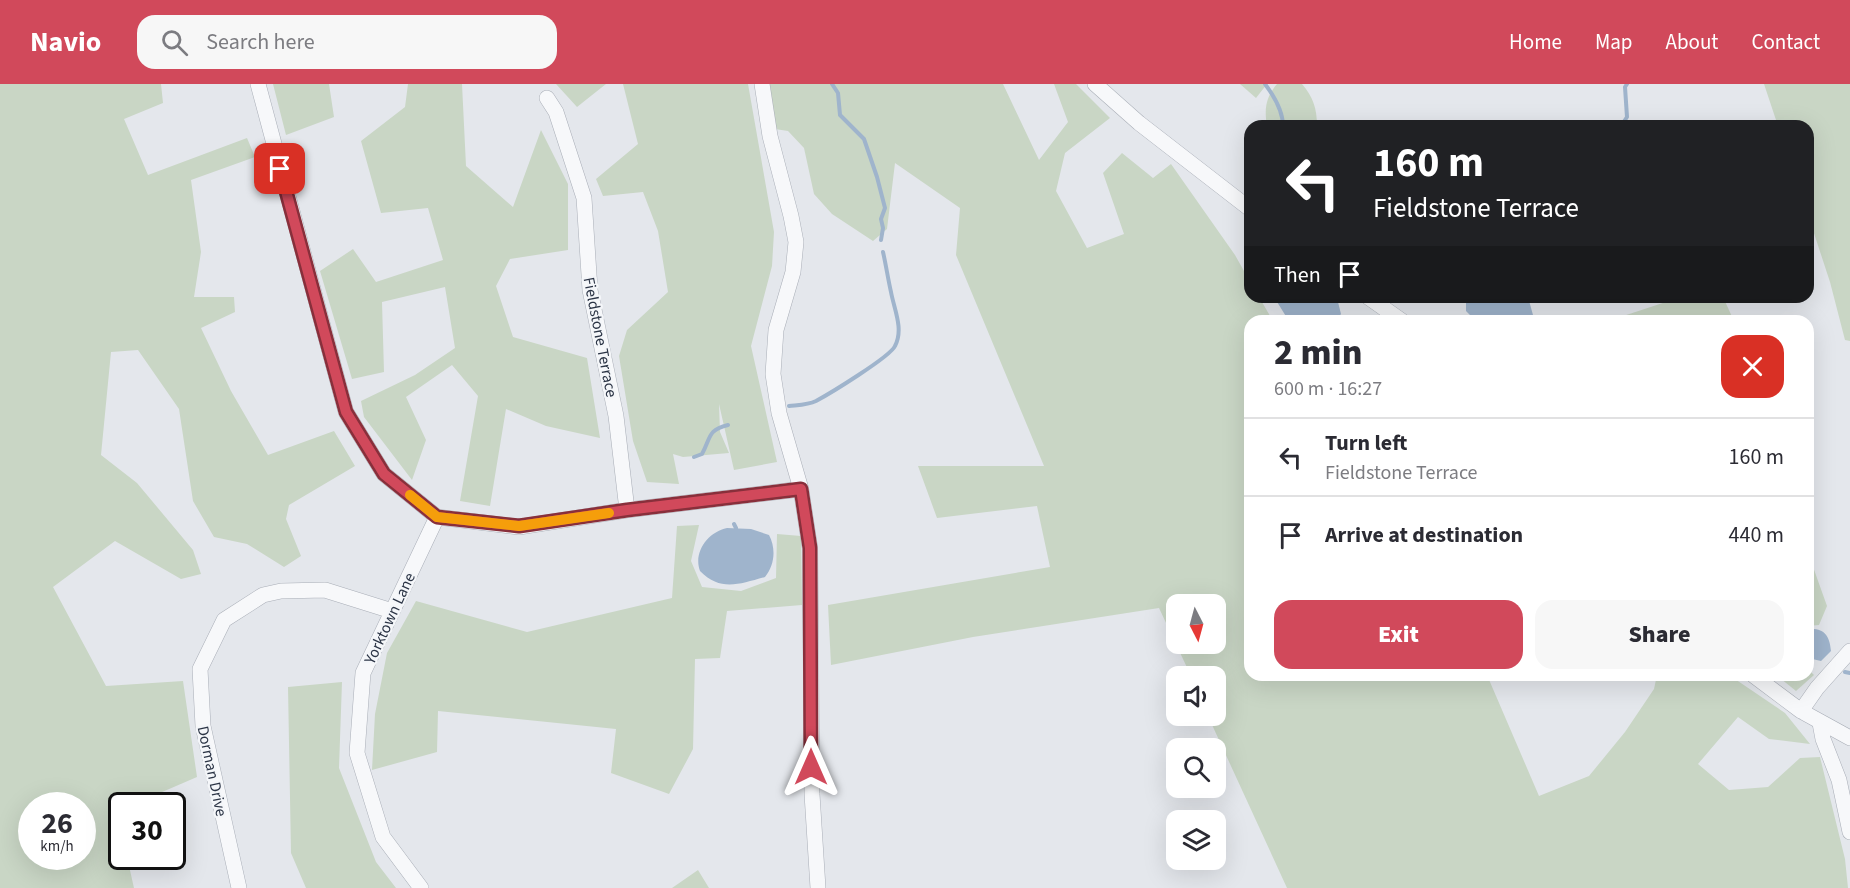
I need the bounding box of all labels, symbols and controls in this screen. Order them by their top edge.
search box [137,15,557,69]
text: Navio [30,22,101,62]
icon: search [158,26,191,59]
text: Search here [206,26,315,58]
text: Home [1509,27,1562,57]
text: Map [1595,27,1633,57]
text: About [1666,27,1718,57]
text: Contact [1751,27,1820,57]
text: 160 m [1373,133,1484,193]
pin [254,143,305,194]
icon: left [1274,144,1352,222]
icon: arrive [263,152,296,185]
text: Fieldstone Terrace [1373,189,1579,228]
icon: arrive [1333,258,1366,291]
text: Then [1274,259,1321,291]
street label: Fieldstone Terrace [578,275,622,399]
text: 2 min [1274,327,1362,378]
button: close [1721,335,1784,398]
text: 600 m · 16:27 [1274,375,1382,403]
text: Turn left [1325,427,1407,459]
icon: left [1274,441,1307,474]
text: 160 m [1729,441,1784,473]
text: Fieldstone Terrace [1325,459,1478,487]
icon: arrive [1274,519,1307,552]
text: Arrive at destination [1325,519,1523,551]
text: 440 m [1729,519,1784,551]
street label: Yorktown Lane [359,569,421,669]
north arrow [1166,594,1226,654]
map controls [1166,594,1226,870]
button: Exit [1274,600,1523,669]
button: Share [1535,600,1784,669]
button: sound [1166,666,1226,726]
street label: Dorman Drive [192,724,232,819]
position arrow [779,735,843,799]
button: search [1166,738,1226,798]
speed limit sign: 30 [108,792,186,870]
text: 26 [41,802,73,845]
button: layers [1166,810,1226,870]
text: km/h [40,836,74,857]

